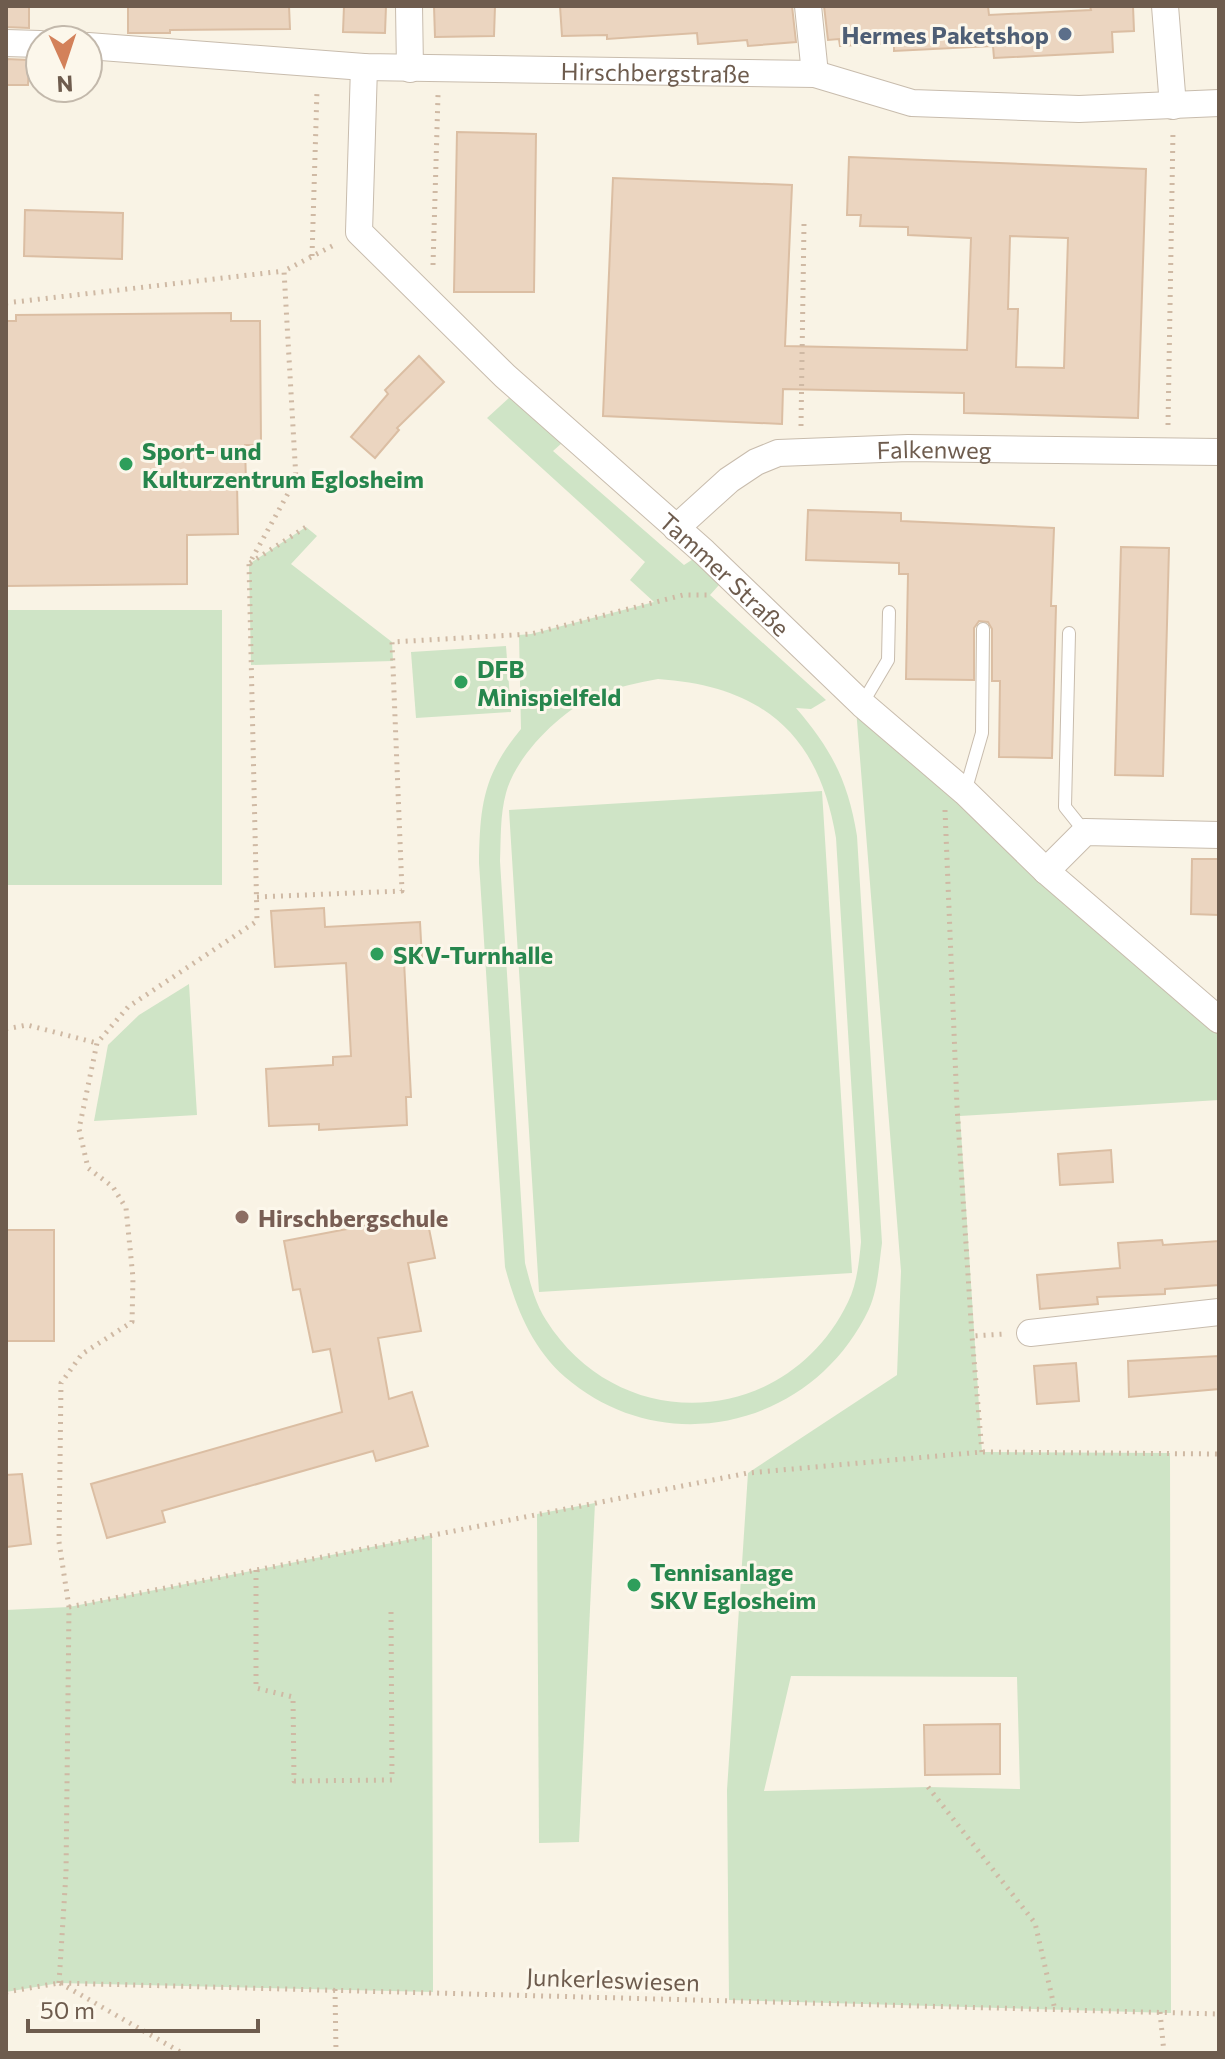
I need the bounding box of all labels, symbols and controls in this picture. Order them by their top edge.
place label: Hermes Paketshop [841,20,1049,49]
north arrow [24,24,104,104]
marker: Hermes Paketshop [1056,25,1074,43]
street label: Hirschbergstraße [560,56,750,87]
text: N [56,71,74,98]
street label: Falkenweg [876,433,992,464]
place label: Sport- und Kulturzentrum Eglosheim [142,436,424,493]
marker: Sport- und Kulturzentrum Eglosheim [117,455,135,473]
street label: Tammer Straße [654,506,796,641]
place label: DFB Minispielfeld [477,654,621,711]
marker: DFB Minispielfeld [452,673,470,691]
place label: SKV-Turnhalle [393,940,553,969]
marker: SKV-Turnhalle [368,945,386,963]
place label: Hirschbergschule [258,1203,448,1232]
marker: Hirschbergschule [233,1208,251,1226]
place label: Tennisanlage SKV Eglosheim [650,1557,816,1614]
marker: Tennisanlage SKV Eglosheim [625,1576,643,1594]
street label: Junkerleswiesen [526,1961,700,1997]
scale bar [28,1983,258,2033]
text: 50 m [40,1995,95,2024]

